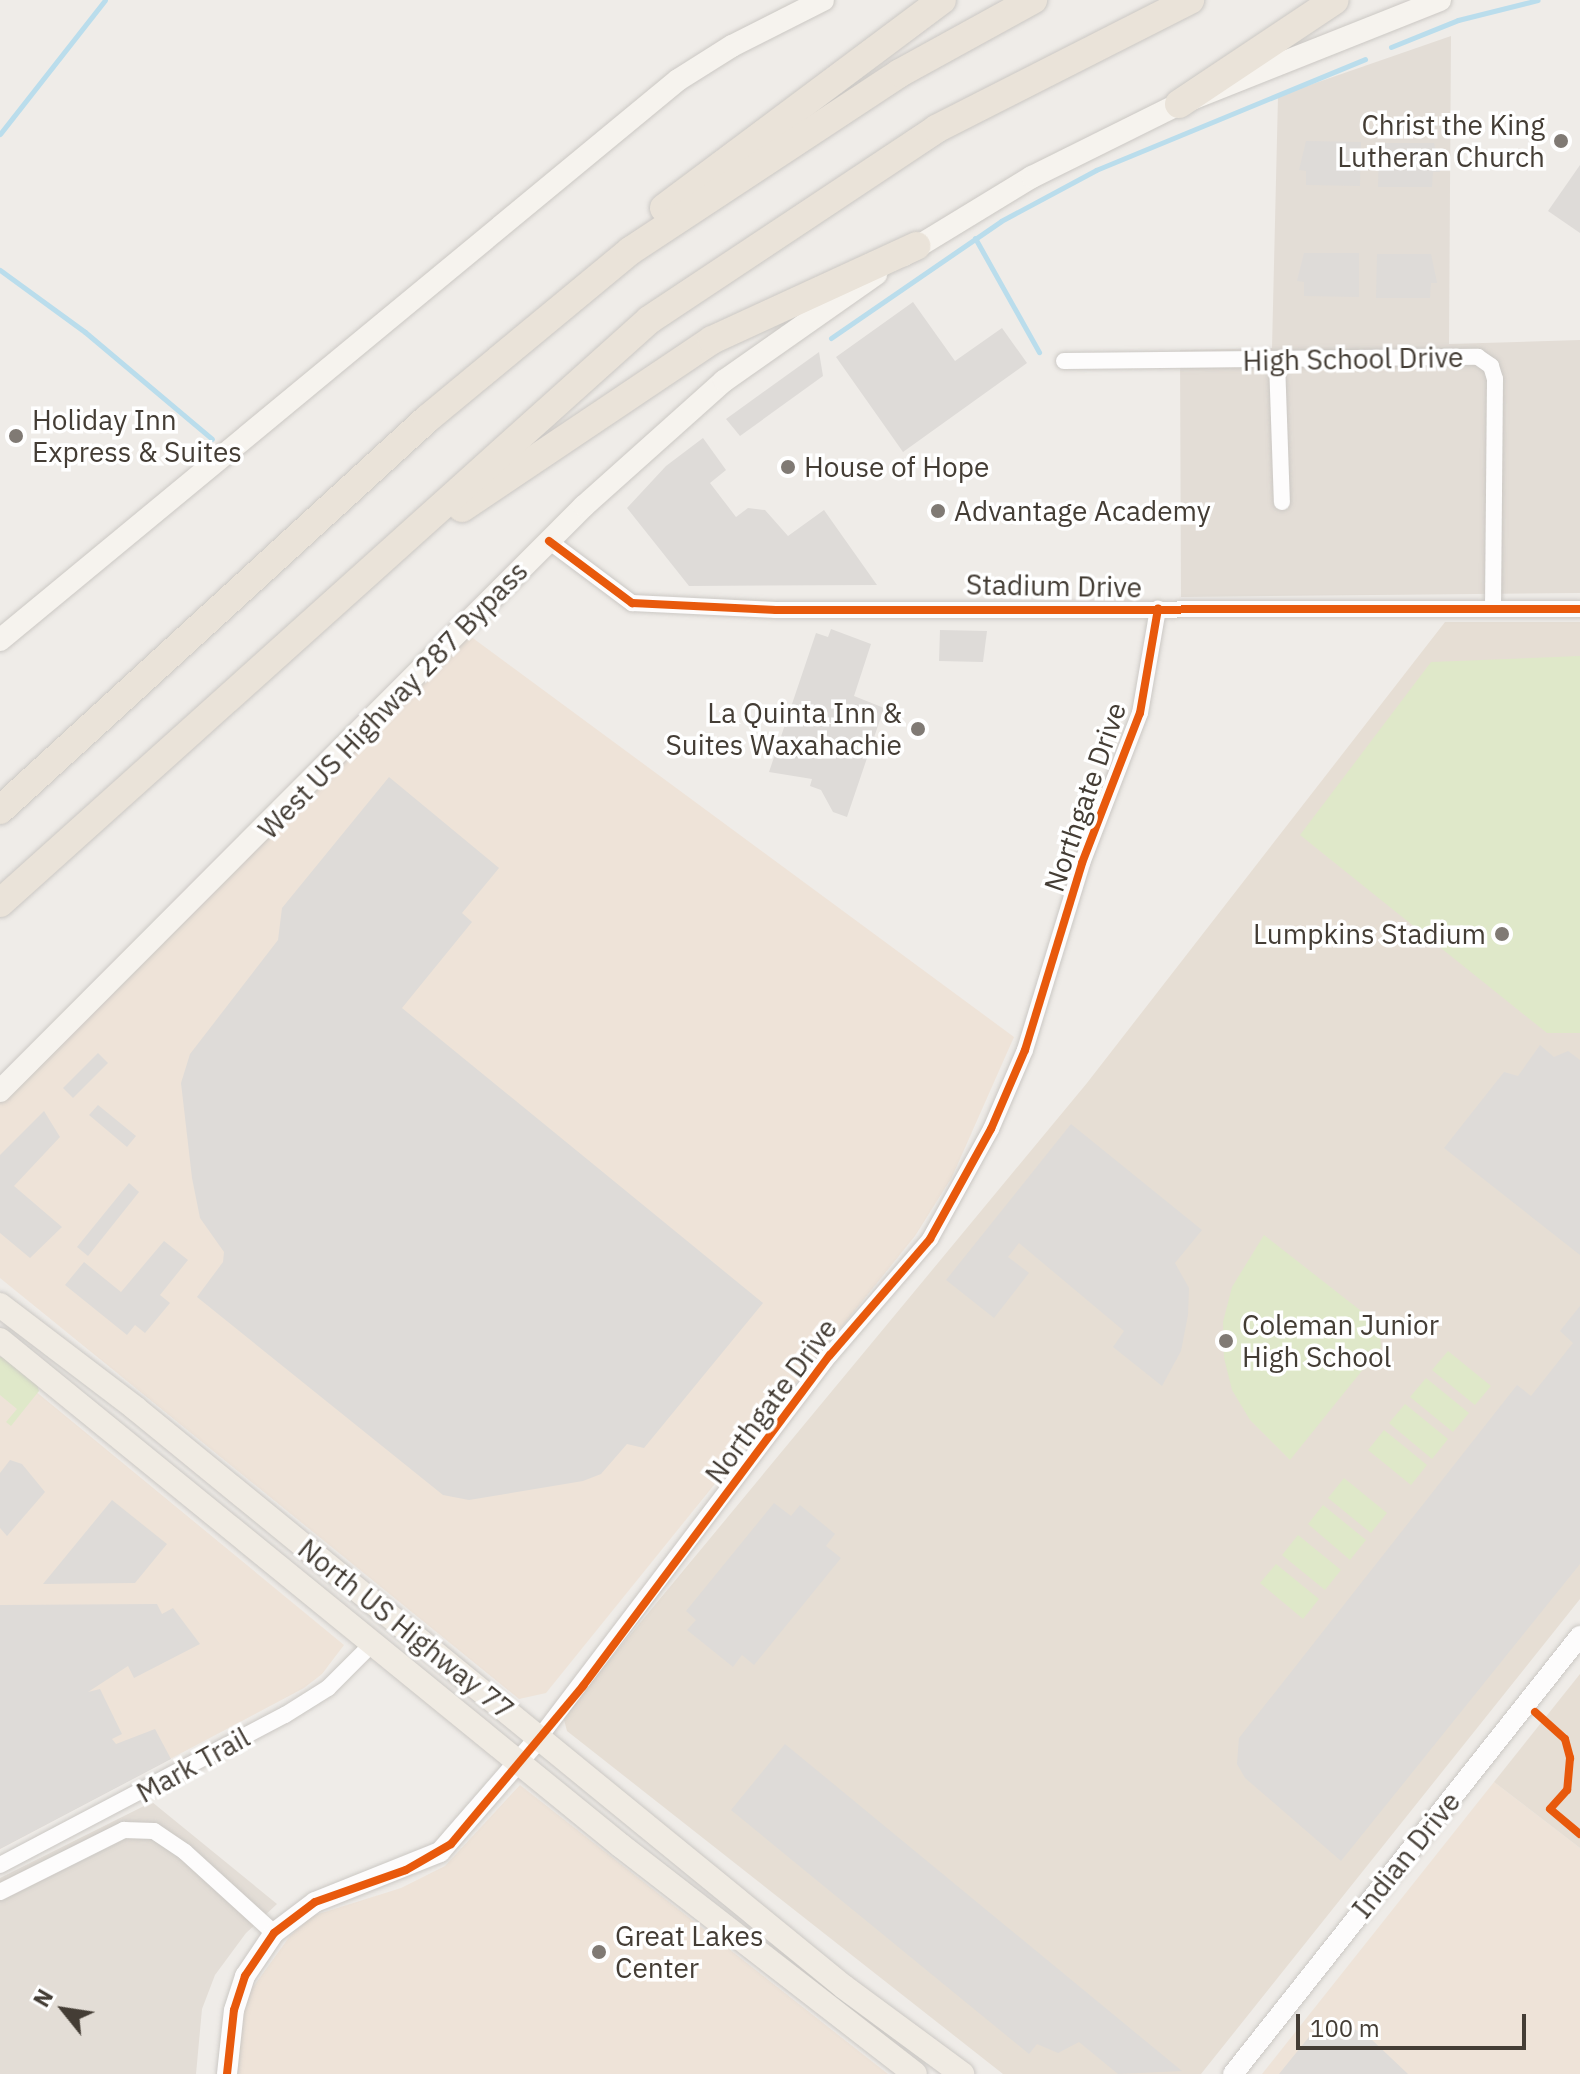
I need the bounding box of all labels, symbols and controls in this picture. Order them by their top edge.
place label: Christ the King Lutheran Church [1337,108,1545,174]
marker: Christ the King Lutheran Church [1552,132,1570,150]
street label: High School Drive [1242,340,1464,378]
place label: Holiday Inn Express & Suites [32,403,242,469]
marker: Holiday Inn Express & Suites [7,427,25,445]
place label: House of Hope [804,450,989,484]
marker: House of Hope [779,458,797,476]
place label: Advantage Academy [954,494,1211,528]
marker: Advantage Academy [929,502,947,520]
street label: West US Highway 287 Bypass [251,554,535,846]
street label: Stadium Drive [966,568,1142,604]
place label: La Quinta Inn & Suites Waxahachie [666,696,902,762]
street label: Northgate Drive [1037,698,1133,896]
marker: La Quinta Inn & Suites Waxahachie [909,720,927,738]
place label: Lumpkins Stadium [1253,917,1486,951]
marker: Lumpkins Stadium [1493,925,1511,943]
place label: Coleman Junior High School [1242,1308,1439,1374]
street label: Northgate Drive [698,1312,844,1490]
marker: Coleman Junior High School [1217,1332,1235,1350]
street label: North US Highway 77 [291,1532,521,1726]
street label: Mark Trail [131,1720,255,1810]
street label: Indian Drive [1345,1785,1467,1925]
place label: Great Lakes Center [615,1919,764,1985]
marker: Great Lakes Center [590,1943,608,1961]
north arrow [24,1970,104,2050]
text: N [26,1984,59,2012]
scale bar [1300,1998,1530,2048]
text: 100 m [1310,2012,1380,2044]

